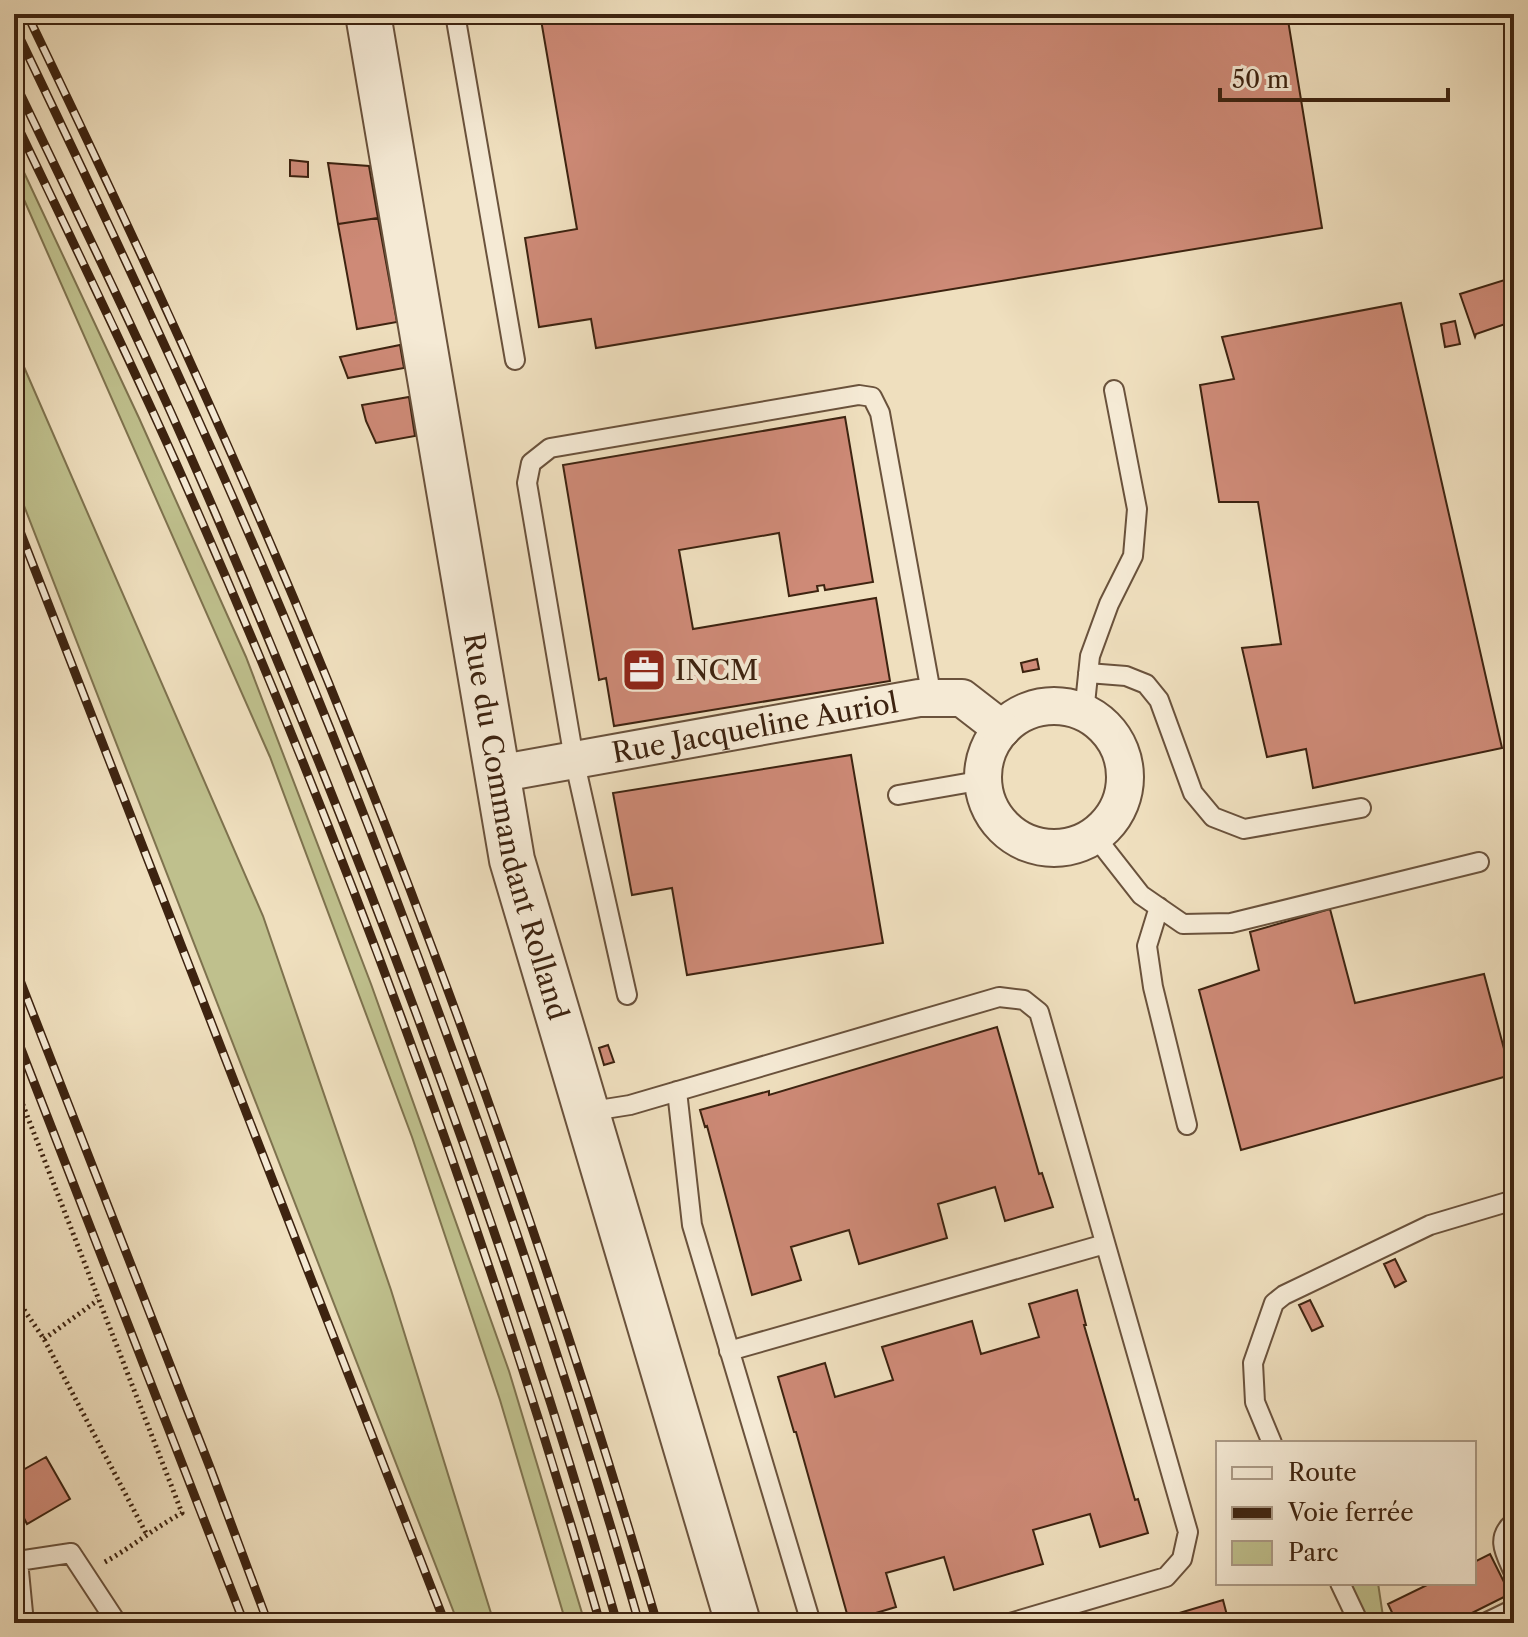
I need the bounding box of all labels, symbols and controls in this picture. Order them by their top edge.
scale bar [1220,52,1448,102]
text: 50 m [1232,65,1289,94]
street label: Rue du Commandant Rolland [457,630,575,1024]
office icon: INCM [620,646,668,694]
place label: INCM [675,653,758,687]
street label: Rue Jacqueline Auriol [609,685,900,770]
legend [1216,1441,1476,1585]
text: Route [1288,1458,1357,1487]
text: Voie ferrée [1287,1498,1414,1527]
text: Parc [1288,1538,1339,1567]

